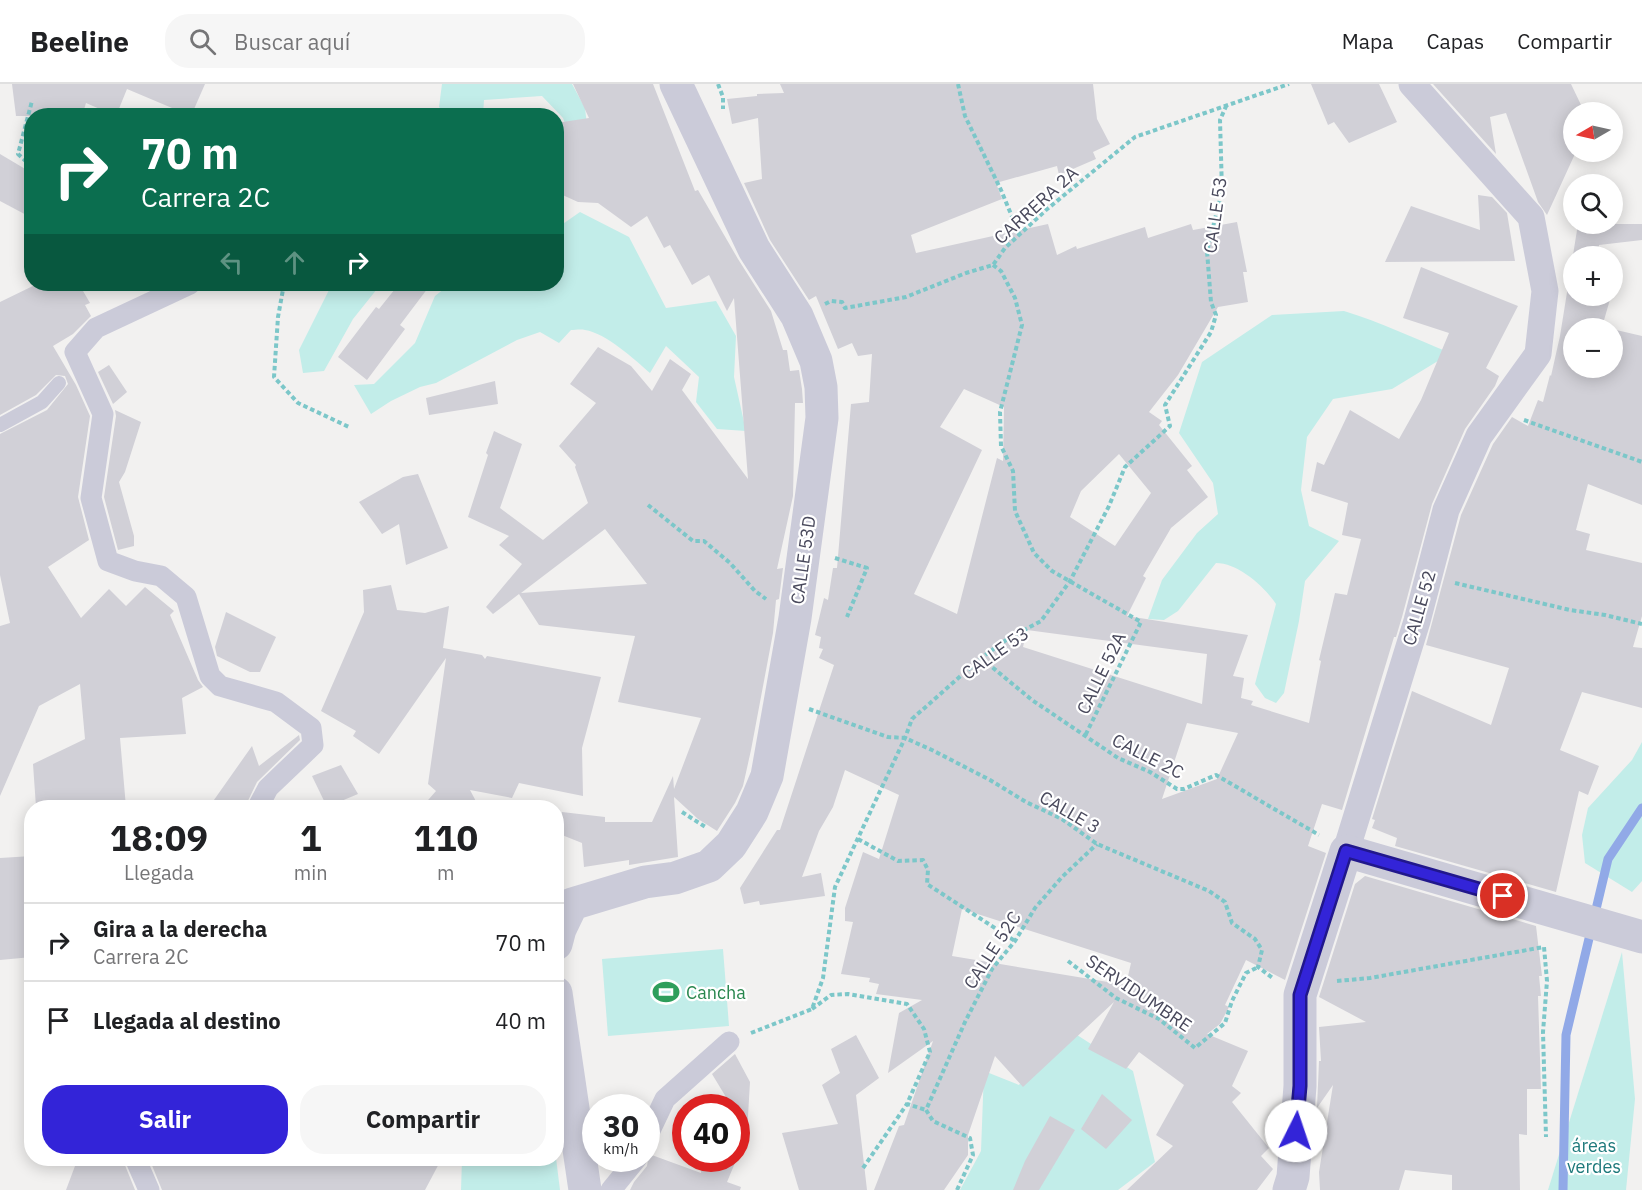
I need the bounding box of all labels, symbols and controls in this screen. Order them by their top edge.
search box [165,14,585,68]
text: Beeline [30,23,129,60]
icon: search [186,25,219,58]
text: Buscar aquí [234,27,350,56]
text: Mapa [1342,27,1393,55]
text: Capas [1426,27,1484,55]
text: Compartir [1517,27,1612,55]
north arrow [1563,102,1623,162]
map controls [1563,102,1623,378]
text: 70 m [141,126,239,181]
icon: right [42,132,120,210]
street label: CARRERA 2A [989,161,1083,249]
button: search [1563,174,1623,234]
street label: CALLE 53 [1198,175,1232,255]
text: Carrera 2C [141,179,270,214]
icon: left [215,246,248,279]
icon: ahead [278,246,311,279]
icon: right [341,246,374,279]
button: + [1563,246,1623,306]
button: − [1563,318,1623,378]
street label: CALLE 53D [785,514,821,606]
street label: CALLE 52 [1397,568,1441,648]
street label: CALLE 53 [957,621,1033,685]
street label: CALLE 52A [1071,628,1131,718]
street label: CALLE 2C [1108,728,1188,784]
street label: CALLE 3 [1036,785,1104,839]
text: 18:09 [110,814,208,861]
text: 1 [300,814,322,861]
text: 110 [413,814,478,861]
text: Llegada [124,859,194,886]
text: min [294,859,328,886]
text: m [437,859,455,886]
pin [1477,870,1528,921]
icon: arrive [1486,879,1519,912]
street label: CALLE 52C [958,907,1026,993]
text: Gira a la derecha [93,914,267,943]
icon: right [42,926,75,959]
text: 70 m [495,928,546,957]
text: Carrera 2C [93,943,189,970]
street label: SERVIDUMBRE [1082,949,1196,1037]
sports icon: Cancha [651,977,681,1007]
place label: Cancha [686,981,746,1004]
icon: arrive [42,1004,75,1037]
text: Llegada al destino [93,1006,281,1035]
text: 40 m [495,1006,546,1035]
button: Salir [42,1085,288,1154]
button: Compartir [300,1085,546,1154]
speed limit sign: 40 [672,1094,750,1172]
position arrow [1264,1099,1328,1163]
text: 30 [603,1106,639,1145]
park label: áreas verdes [1567,1134,1621,1178]
text: km/h [603,1139,639,1158]

